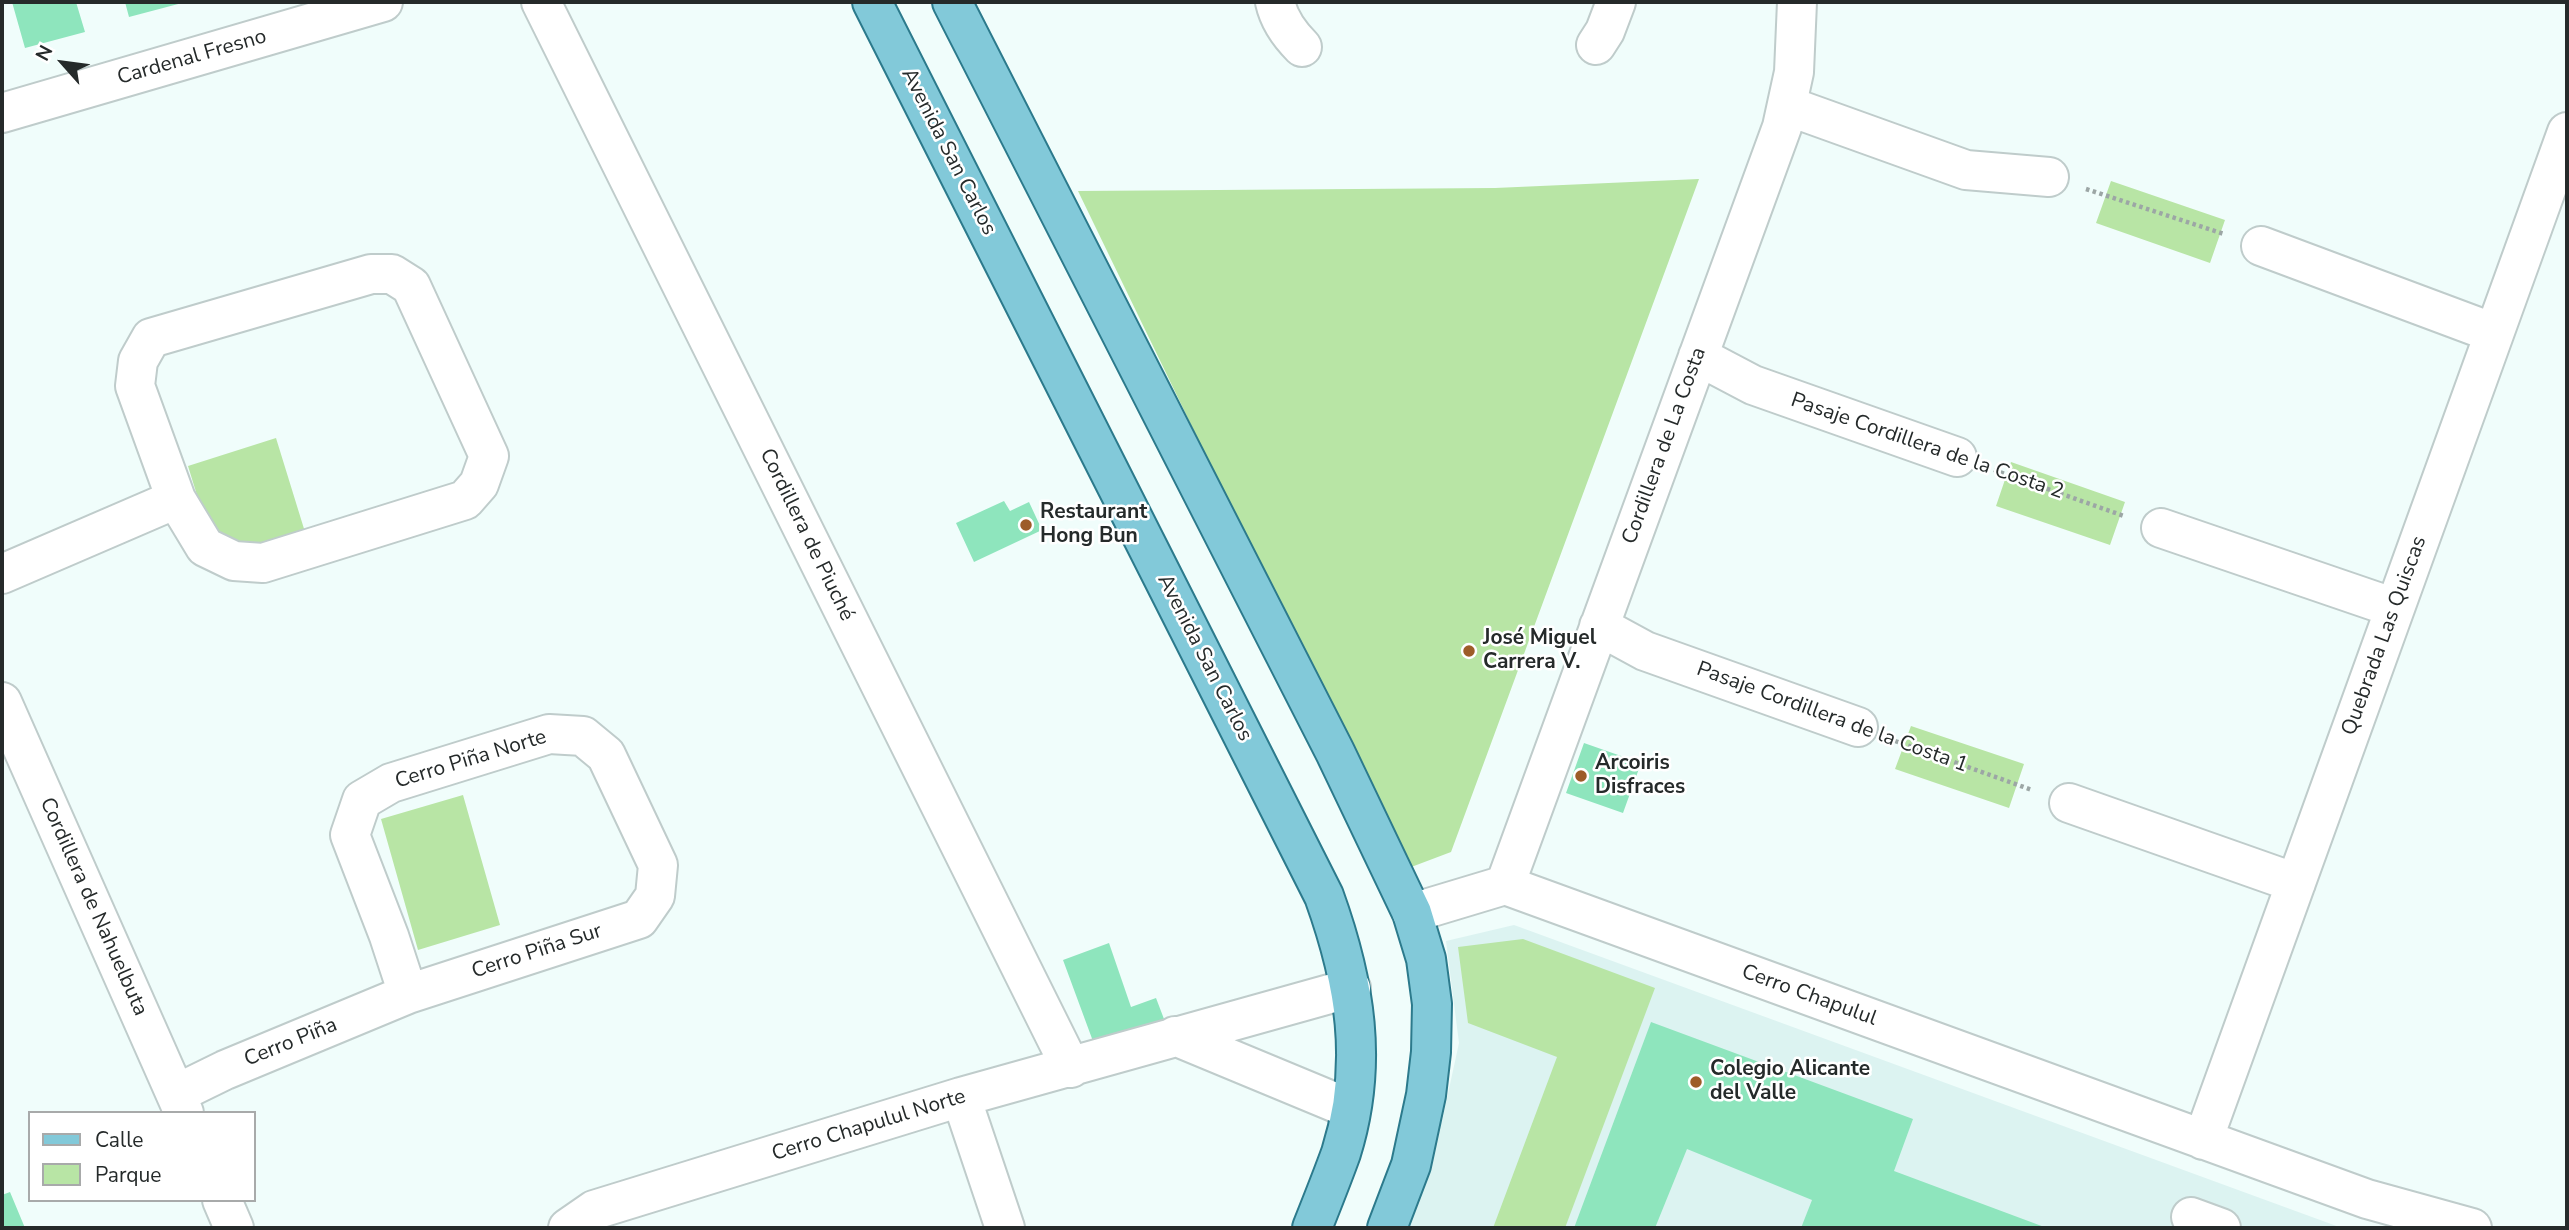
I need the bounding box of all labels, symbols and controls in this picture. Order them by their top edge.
street label: Cardenal Fresno [115,25,269,91]
north arrow [28,28,98,98]
text: N [30,41,59,66]
street label: Avenida San Carlos [895,64,1001,240]
street label: Cordillera de La Costa [1618,344,1712,548]
street label: Pasaje Cordillera de la Costa 2 [1787,388,2067,506]
street label: Cordillera de Piuché [753,445,859,625]
place label: Restaurant Hong Bun [1040,500,1147,550]
marker: Restaurant Hong Bun [1018,517,1034,533]
street label: Quebrada Las Quiscas [2337,533,2433,739]
street label: Avenida San Carlos [1151,570,1257,746]
place label: José Miguel Carrera V. [1483,626,1596,676]
marker: José Miguel Carrera V. [1461,643,1477,659]
street label: Pasaje Cordillera de la Costa 1 [1693,657,1971,779]
street label: Cerro Piña Norte [392,725,550,795]
place label: Arcoiris Disfraces [1595,751,1685,801]
marker: Arcoiris Disfraces [1573,768,1589,784]
street label: Cordillera de Nahuelbuta [33,794,153,1020]
street label: Cerro Piña Sur [469,919,605,985]
street label: Cerro Chapulul [1738,960,1880,1032]
street label: Cerro Piña [241,1013,341,1073]
place label: Colegio Alicante del Valle [1710,1057,1870,1107]
marker: Colegio Alicante del Valle [1688,1074,1704,1090]
street label: Cerro Chapulul Norte [769,1085,969,1167]
legend [28,1111,256,1202]
text: Calle [95,1126,143,1154]
text: Parque [95,1161,162,1189]

